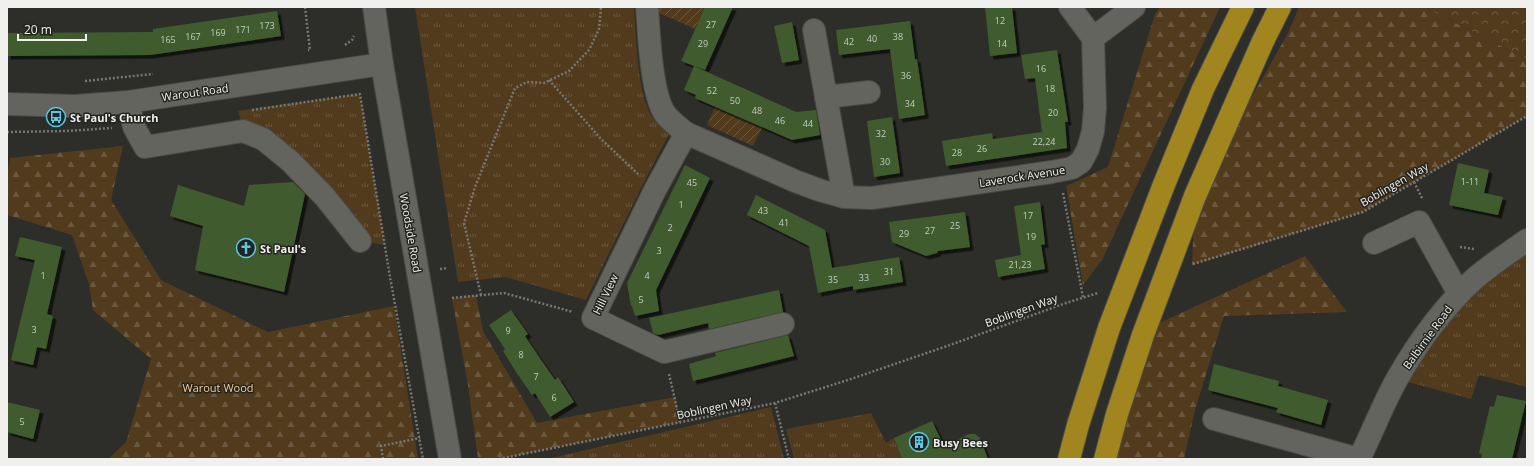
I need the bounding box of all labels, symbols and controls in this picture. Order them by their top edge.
house number: 12 [995,14,1005,27]
scale bar [18,16,86,42]
house number: 27 [706,18,716,31]
house number: 173 [259,19,275,32]
text: 20 m [24,21,52,38]
house number: 171 [235,23,251,36]
house number: 169 [210,26,226,39]
house number: 167 [185,30,201,43]
house number: 38 [893,30,903,43]
house number: 40 [867,32,877,45]
house number: 165 [160,33,176,46]
house number: 42 [844,35,854,48]
house number: 29 [698,37,708,50]
house number: 14 [997,37,1007,50]
house number: 16 [1036,62,1046,75]
house number: 36 [901,69,911,82]
street label: Warout Road [161,80,229,104]
house number: 18 [1045,82,1055,95]
house number: 52 [707,84,717,97]
house number: 50 [730,94,740,107]
house number: 34 [905,97,915,110]
house number: 48 [752,104,762,117]
bus stop icon: St Paul's Church [45,106,67,128]
house number: 20 [1048,106,1058,119]
place label: St Paul's Church [70,110,158,125]
house number: 46 [775,114,785,127]
house number: 44 [803,117,813,130]
house number: 32 [876,127,886,140]
house number: 22,24 [1033,135,1055,148]
house number: 26 [977,142,987,155]
house number: 28 [952,146,962,159]
house number: 30 [880,155,890,168]
street label: Boblingen Way [1357,158,1431,210]
street label: Laverock Avenue [978,162,1066,190]
house number: 1-11 [1461,175,1479,188]
house number: 45 [687,176,697,189]
street label: Woodside Road [397,192,425,274]
house number: 1 [678,198,684,211]
house number: 43 [758,204,768,217]
house number: 17 [1023,209,1033,222]
house number: 41 [779,216,789,229]
house number: 25 [950,219,960,232]
house number: 2 [667,221,673,234]
house number: 27 [925,224,935,237]
house number: 29 [899,227,909,240]
house number: 19 [1026,230,1036,243]
church icon: St Paul's [235,237,257,259]
place label: St Paul's [260,241,307,256]
house number: 3 [656,244,662,257]
house number: 21,23 [1009,258,1031,271]
house number: 31 [884,265,894,278]
house number: 1 [40,269,46,282]
house number: 4 [644,269,650,282]
street label: Hill View [589,271,621,317]
house number: 33 [859,271,869,284]
house number: 35 [828,273,838,286]
street label: Boblingen Way [983,290,1060,330]
house number: 5 [638,293,644,306]
street label: Balbirnie Road [1399,302,1455,372]
house number: 3 [31,323,37,336]
house number: 9 [505,324,511,337]
house number: 8 [518,348,524,361]
house number: 7 [533,370,539,383]
park label: Warout Wood [182,380,254,395]
house number: 6 [551,391,557,404]
street label: Boblingen Way [675,392,753,422]
house number: 5 [19,415,25,428]
building icon: Busy Bees [908,431,930,453]
place label: Busy Bees [933,435,989,450]

